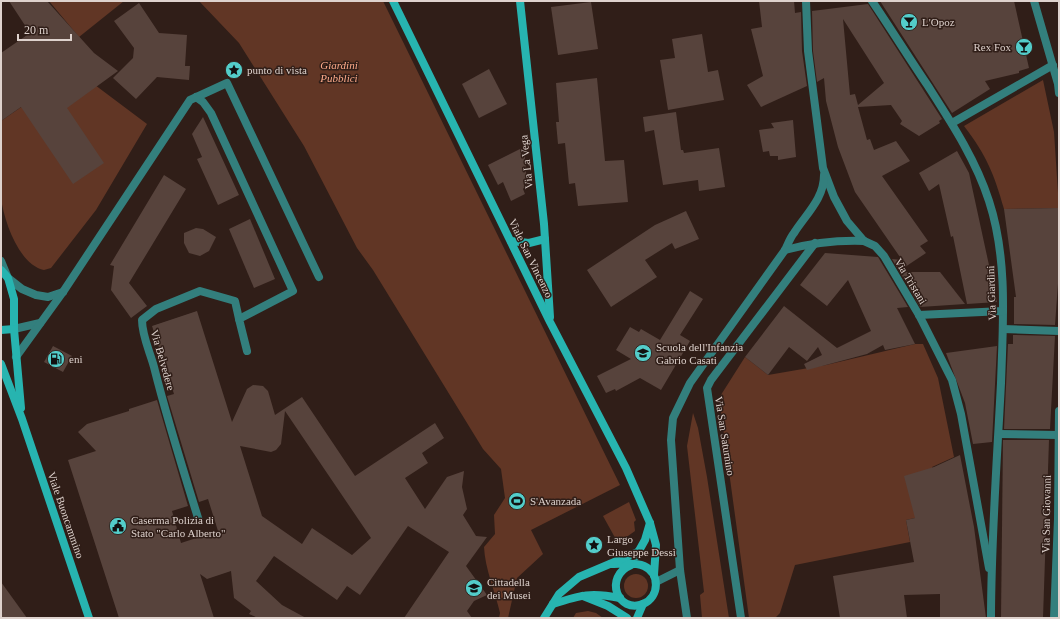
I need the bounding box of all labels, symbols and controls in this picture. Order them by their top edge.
bar icon: L'Opoz [899,12,919,32]
scale bar [18,16,71,42]
place label: L'Opoz [922,16,955,28]
text: 20 m [24,23,49,37]
bar icon: Rex Fox [1014,37,1034,57]
place label: Rex Fox [973,41,1011,53]
park label: Giardini Pubblici [319,59,358,84]
place icon: punto di vista [224,60,244,80]
place label: punto di vista [247,64,307,76]
street label: Via La Vega [517,134,535,190]
street label: Viale San Vincenzo [507,217,556,300]
street label: Via Tristani [893,256,929,306]
street label: Via Giardini [984,265,998,321]
street label: Via Belvedere [149,328,177,392]
place label: Scuola dell'Infanzia Gabrio Casati [656,341,743,366]
school or university icon: Scuola dell'Infanzia Gabrio Casati [633,343,653,363]
fuel station icon: eni [46,349,66,369]
place label: eni [69,353,82,365]
street label: Via San Saturnino [713,396,737,477]
street label: Viale Buoncammino [46,470,87,560]
street label: Via San Giovanni [1039,475,1053,553]
sports icon: S'Avanzada [507,491,527,511]
place label: S'Avanzada [530,495,581,507]
place label: Caserma Polizia di Stato "Carlo Alberto" [131,514,226,539]
public building icon: Caserma Polizia di Stato "Carlo Alberto" [108,516,128,536]
place label: Largo Giuseppe Dessì [607,533,676,558]
place icon: Largo Giuseppe Dessì [584,535,604,555]
place label: Cittadella dei Musei [487,576,531,601]
school or university icon: Cittadella dei Musei [464,578,484,598]

